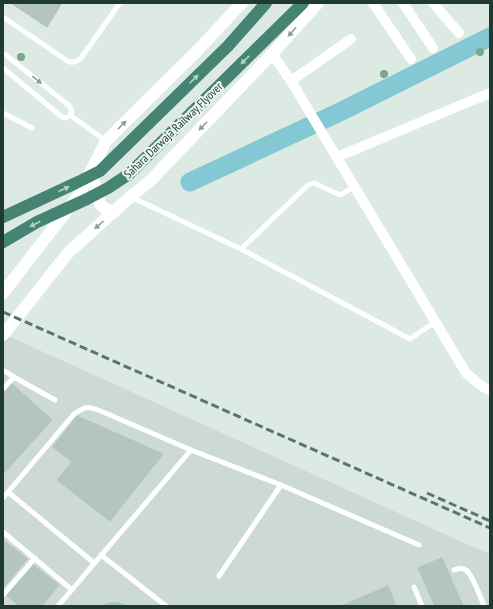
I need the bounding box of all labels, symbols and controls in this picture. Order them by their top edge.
one-way arrow [288,27,297,37]
one-way arrow [240,55,250,65]
one-way arrow [189,74,199,84]
one-way arrow [31,75,42,84]
street label: Sahara Darwaja Railway Flyover [120,78,226,181]
one-way arrow [117,120,127,130]
one-way arrow [198,121,208,131]
one-way arrow [58,186,70,192]
one-way arrow [29,221,40,227]
one-way arrow [93,221,104,230]

